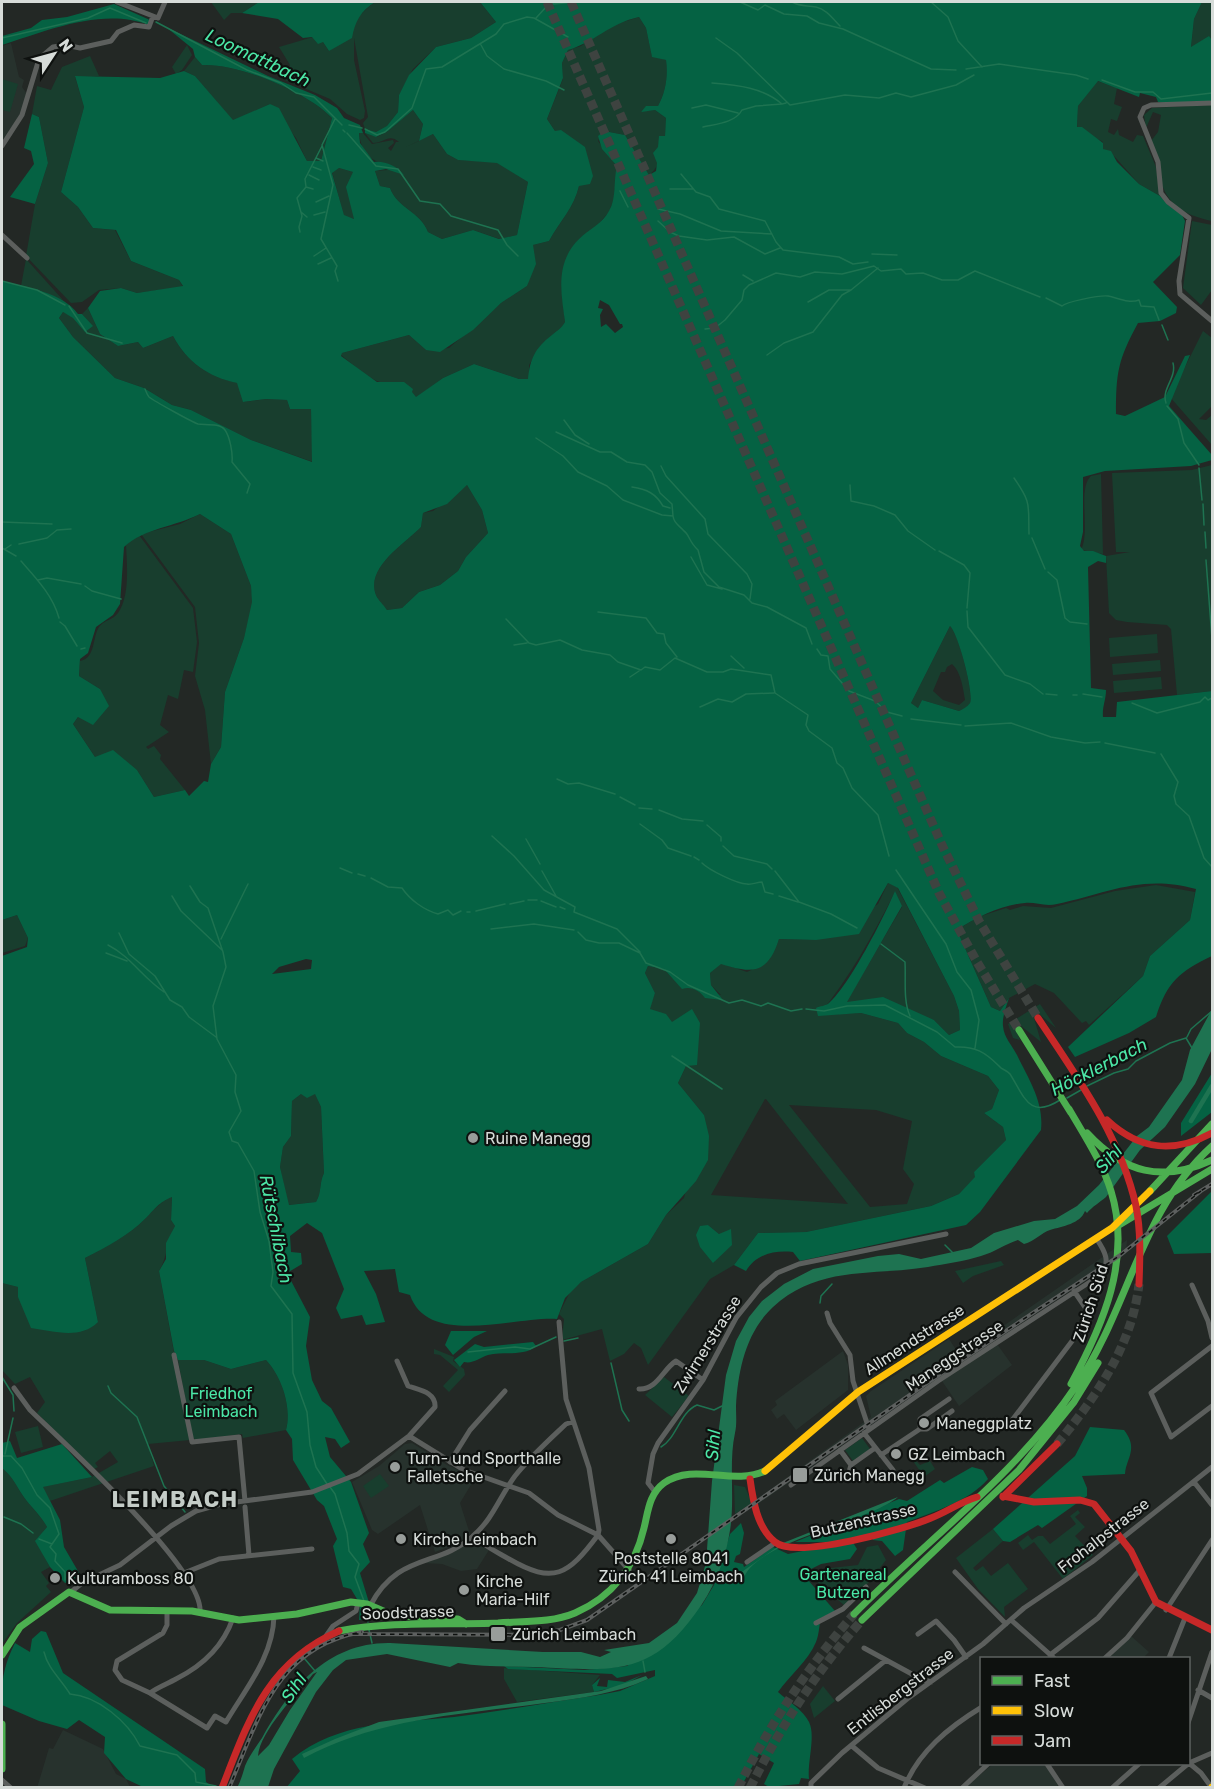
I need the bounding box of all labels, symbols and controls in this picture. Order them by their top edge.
north arrow [24,24,84,84]
water label: Loomattbach [202,24,314,92]
text: N [55,35,77,56]
water label: Höcklerbach [1047,1033,1151,1101]
place label: Ruine Manegg [485,1129,591,1148]
marker: Ruine Manegg [466,1131,480,1145]
water label: Sihl [1090,1140,1128,1178]
water label: Rütschlibach [255,1173,297,1285]
street label: Zürich Süd [1069,1262,1112,1344]
street label: Zwirnerstrasse [670,1292,745,1396]
street label: Allmendstrasse [861,1300,968,1379]
street label: Maneggstrasse [902,1316,1007,1395]
park label: Friedhof Leimbach [185,1384,257,1421]
place label: Maneggplatz [936,1414,1032,1433]
marker: Maneggplatz [917,1416,931,1430]
water label: Sihl [701,1428,725,1461]
place label: GZ Leimbach [908,1445,1005,1464]
marker: GZ Leimbach [889,1447,903,1461]
place label: Turn- und Sporthalle Falletsche [407,1449,561,1486]
marker: Turn- und Sporthalle Falletsche [388,1460,402,1474]
marker: Zürich Manegg [791,1466,809,1484]
place label: Zürich Manegg [814,1466,925,1485]
district label: LEIMBACH [111,1486,239,1513]
street label: Frohalpstrasse [1054,1494,1153,1577]
street label: Butzenstrasse [808,1499,918,1542]
place label: Kirche Leimbach [413,1530,537,1549]
marker: Kirche Leimbach [394,1532,408,1546]
marker: Poststelle 8041 Zürich 41 Leimbach [664,1532,678,1546]
place label: Poststelle 8041 Zürich 41 Leimbach [599,1549,743,1586]
park label: Gartenareal Butzen [799,1565,887,1602]
place label: Kulturamboss 80 [67,1569,194,1588]
marker: Kulturamboss 80 [48,1571,62,1585]
place label: Kirche Maria-Hilf [476,1572,550,1609]
marker: Kirche Maria-Hilf [457,1583,471,1597]
street label: Soodstrasse [362,1601,455,1624]
marker: Zürich Leimbach [489,1625,507,1643]
place label: Zürich Leimbach [512,1625,636,1644]
street label: Entlisbergstrasse [843,1644,957,1739]
legend [980,1657,1190,1765]
water label: Sihl [276,1669,312,1707]
text: Fast [1034,1670,1070,1692]
text: Slow [1034,1700,1074,1722]
text: Jam [1034,1730,1071,1752]

